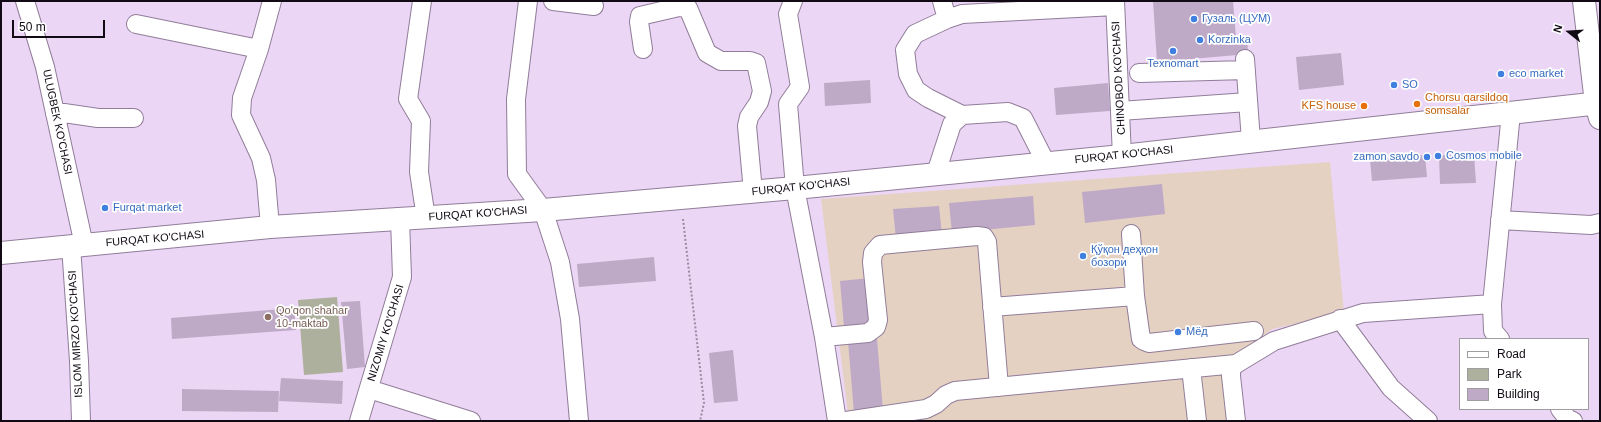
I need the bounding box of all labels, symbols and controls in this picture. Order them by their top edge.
scale bar [14,12,107,38]
place label: Гузаль (ЦУМ) [1202,12,1271,26]
north arrow [1549,12,1589,52]
marker: Гузаль (ЦУМ) [1189,14,1199,24]
text: 50 m [19,20,46,34]
street label: CHINOBOD KO'CHASI [1109,21,1129,135]
text: N [1551,23,1564,34]
place label: Korzinka [1208,33,1251,47]
marker: Korzinka [1195,35,1205,45]
marker: Texnomart [1168,46,1178,56]
place label: Texnomart [1147,57,1199,71]
place label: eco market [1509,67,1563,81]
street label: ULUGBEK KO'CHASI [39,68,75,176]
marker: eco market [1496,69,1506,79]
place label: SO [1402,78,1418,92]
marker: SO [1389,80,1399,90]
place label: Chorsu qarsildoq somsalar [1425,91,1508,117]
place label: KFS house [1302,99,1356,113]
marker: Chorsu qarsildoq somsalar [1412,99,1422,109]
marker: KFS house [1359,101,1369,111]
street label: FURQAT KO'CHASI [1074,143,1174,167]
place label: Cosmos mobile [1446,149,1522,163]
place label: zamon savdo [1354,150,1419,164]
marker: Cosmos mobile [1433,151,1443,161]
marker: zamon savdo [1422,152,1432,162]
street label: FURQAT KO'CHASI [751,175,851,199]
place label: Furqat market [113,201,181,215]
marker: Furqat market [100,203,110,213]
street label: FURQAT KO'CHASI [428,204,528,224]
street label: FURQAT KO'CHASI [105,228,205,250]
place label: Қўқон деҳқон бозори [1091,243,1158,269]
marker: Қўқон деҳқон бозори [1078,251,1088,261]
street label: ISLOM MIRZO KO'CHASI [66,270,86,398]
street label: NIZOMIY KO'CHASI [365,283,407,383]
place label: Qo'qon shahar 10-maktab [276,304,348,330]
marker: Qo'qon shahar 10-maktab [263,312,273,322]
place label: Мёд [1186,325,1208,339]
marker: Мёд [1173,327,1183,337]
legend [1459,338,1589,410]
text: Road [1497,347,1526,361]
text: Park [1497,367,1522,381]
text: Building [1497,387,1540,401]

